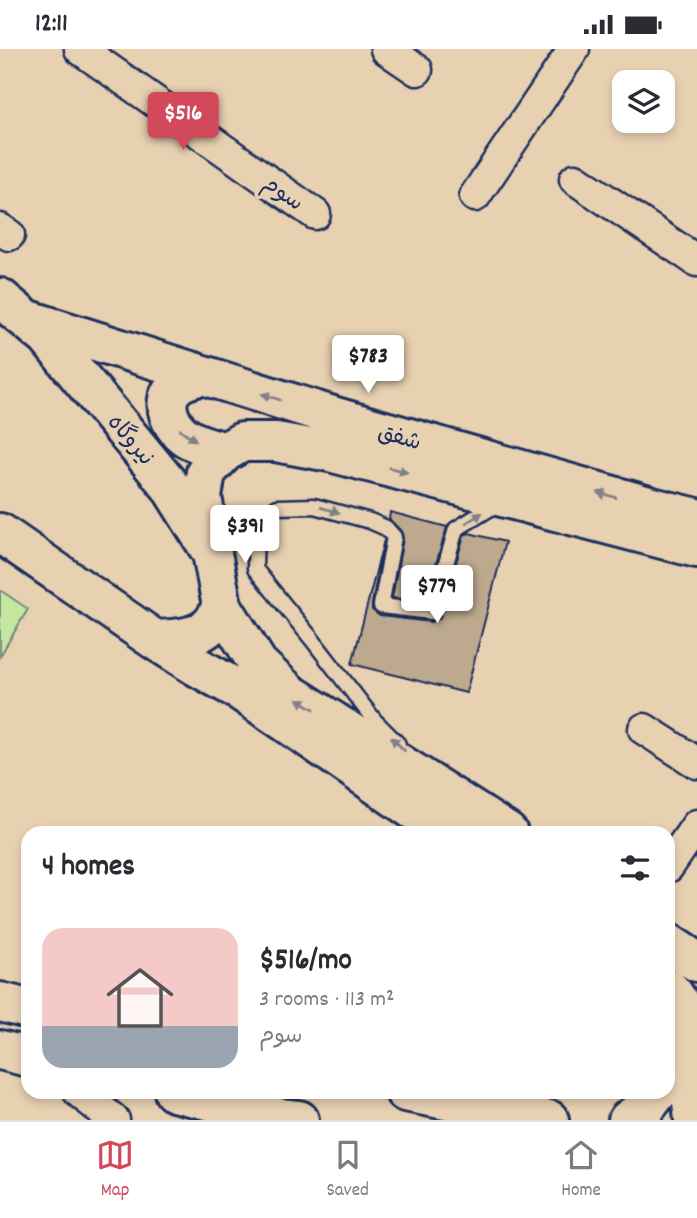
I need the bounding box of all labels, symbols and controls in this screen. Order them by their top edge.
text: 12:11 [35,6,68,43]
map controls [612,70,675,133]
button: layers [612,70,675,133]
pin: $516 [142,92,224,152]
text: $516 [164,98,202,131]
street label: سوم [255,169,309,221]
pin: $783 [327,335,409,395]
text: $783 [348,341,388,374]
one-way arrow [261,391,282,401]
street label: نیروگاه [98,408,161,474]
street label: شفق [373,417,425,461]
one-way arrow [178,428,197,442]
one-way arrow [387,465,409,476]
one-way arrow [596,489,617,499]
pin: $391 [204,505,286,565]
one-way arrow [319,505,340,515]
text: $391 [226,511,264,544]
one-way arrow [465,512,484,525]
pin: $779 [396,565,478,625]
text: $779 [417,571,457,604]
one-way arrow [296,698,315,711]
one-way arrow [390,736,406,753]
text: 4 homes [42,847,135,890]
icon: filters [616,849,654,887]
text: $516/mo [259,941,352,984]
icon: home [98,956,182,1040]
text: 3 rooms · 113 m² [259,984,395,1017]
text: سوم [259,1021,303,1054]
tab: Map [96,1136,134,1205]
tab: Saved [326,1136,369,1205]
tab: Home [561,1136,601,1205]

